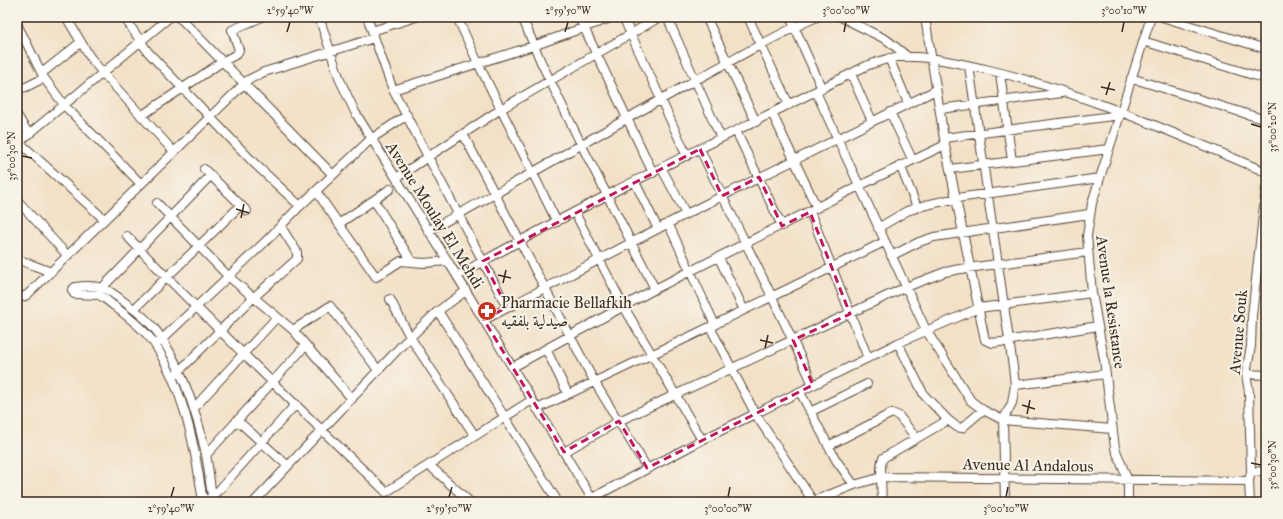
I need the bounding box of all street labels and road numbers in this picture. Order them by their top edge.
street label: Avenue Moulay El Mehdi [381,137,488,293]
street label: Avenue la Resistance [1092,233,1130,370]
street label: Avenue Souk [1225,288,1251,376]
street label: Avenue Al Andalous [961,454,1094,476]

